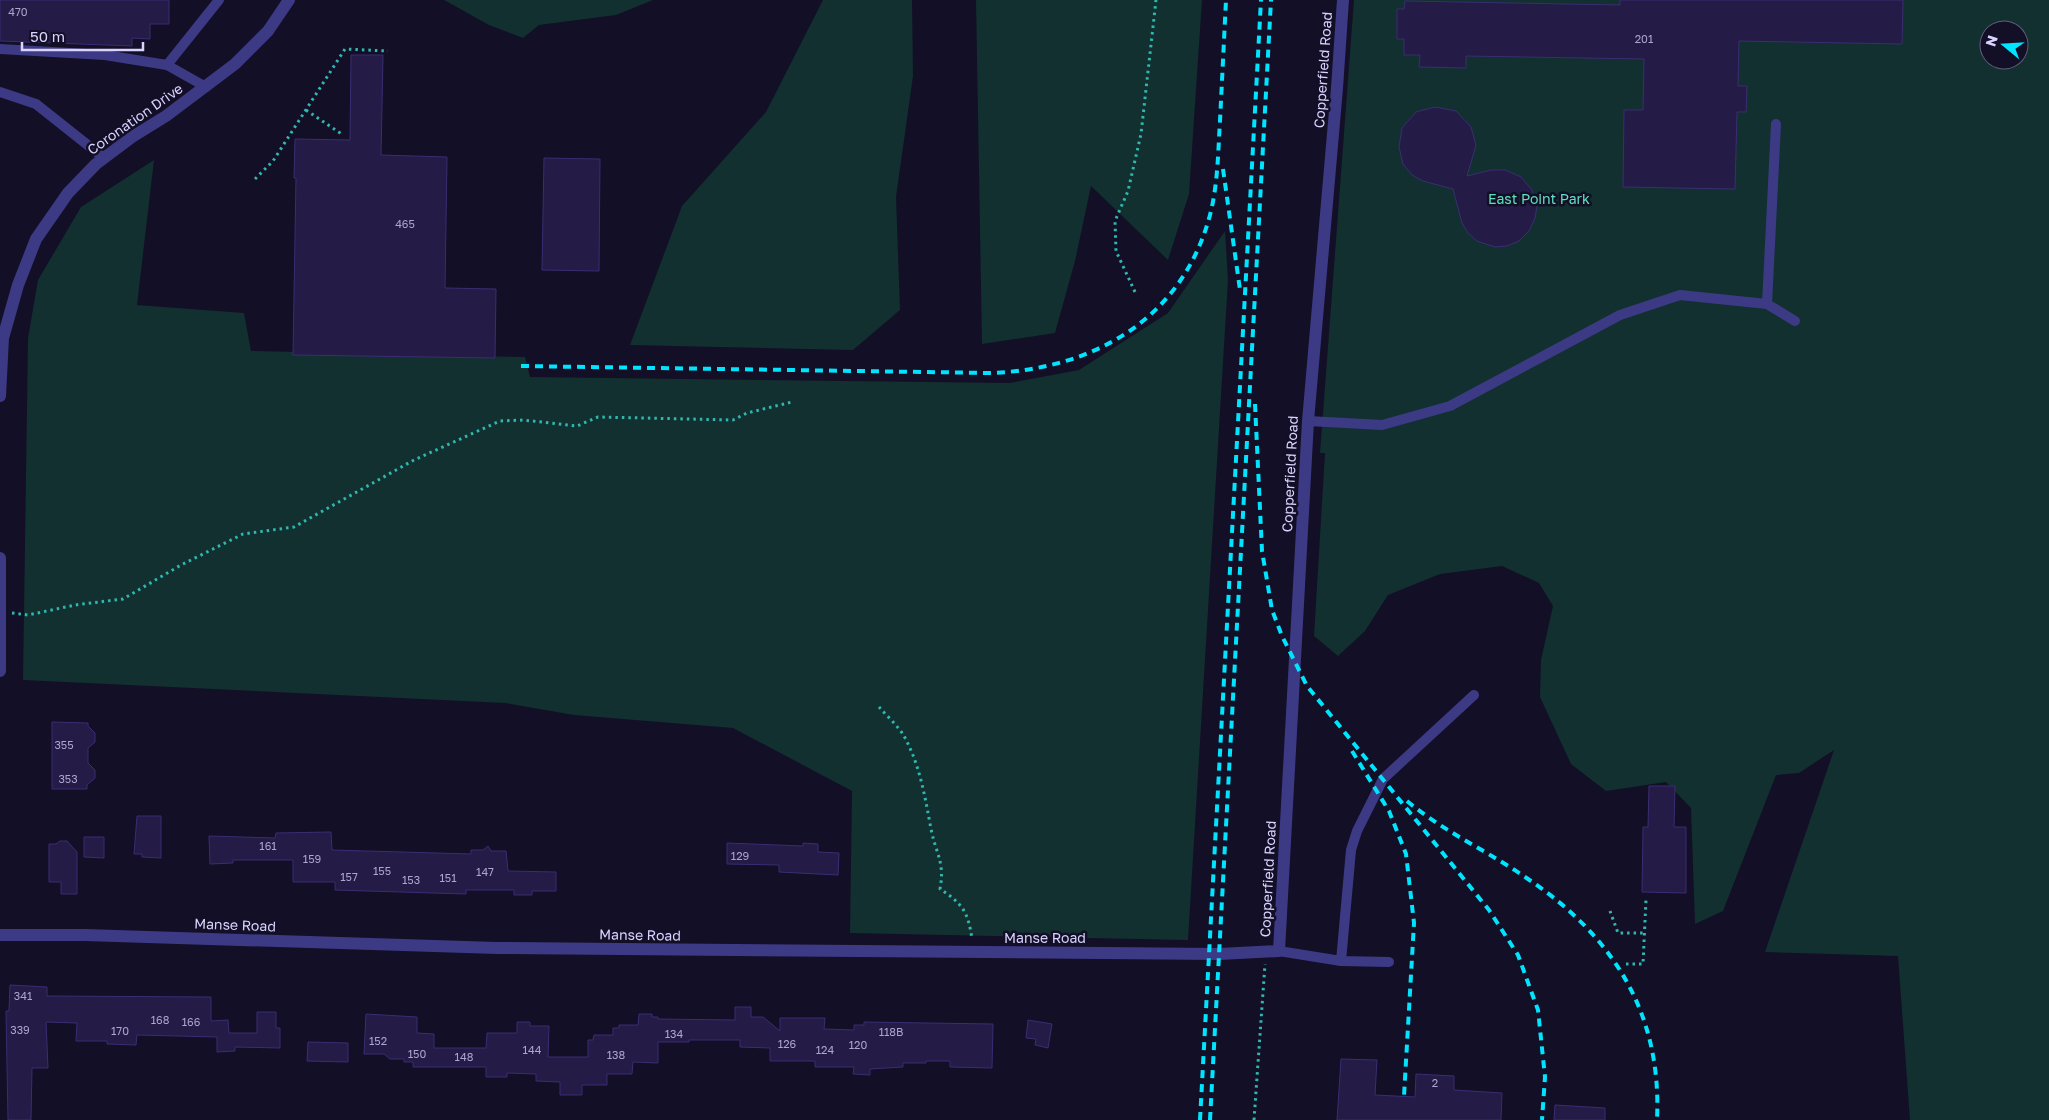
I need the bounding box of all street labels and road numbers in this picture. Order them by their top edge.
street label: Copperfield Road [1310,11,1335,129]
street label: Coronation Drive [84,79,186,158]
street label: Copperfield Road [1278,415,1301,533]
street label: Copperfield Road [1256,820,1279,938]
street label: Manse Road [194,915,276,934]
street label: Manse Road [599,925,681,944]
street label: Manse Road [1004,929,1086,946]

